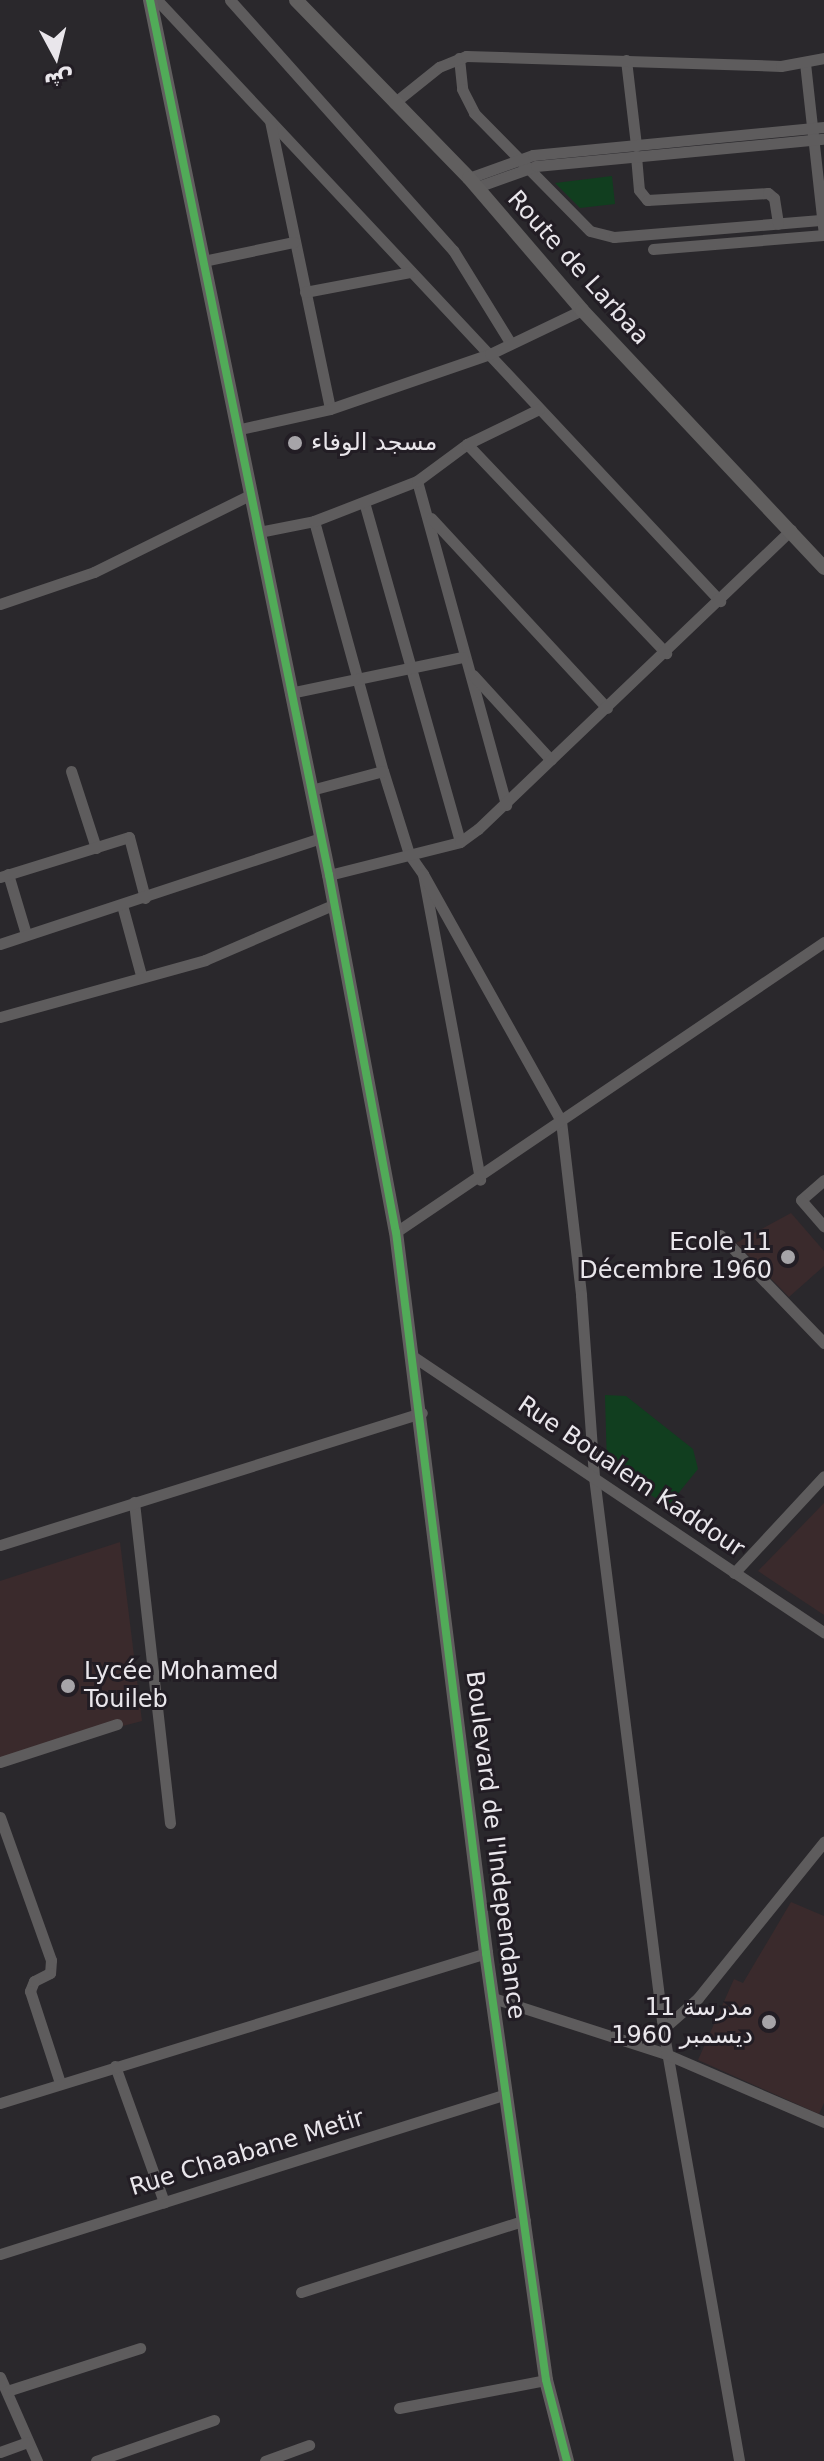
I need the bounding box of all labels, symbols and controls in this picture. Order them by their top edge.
north arrow [16,16,96,96]
text: ش [42,66,76,95]
street label: Route de Larbaa [501,185,655,351]
place label: مسجد الوفاء [311,429,437,457]
marker: مسجد الوفاء [286,434,304,452]
place label: Ecole 11 Décembre 1960 [579,1229,772,1285]
marker: Ecole 11 Décembre 1960 [779,1248,797,1266]
street label: Rue Boualem Kaddour [512,1390,750,1564]
place label: Lycée Mohamed Touileb [84,1658,278,1714]
street label: Boulevard de l'Independance [459,1669,531,2021]
marker: Lycée Mohamed Touileb [59,1677,77,1695]
place label: مدرسة 11 ديسمبر 1960 [611,1994,753,2050]
marker: مدرسة 11 ديسمبر 1960 [760,2013,778,2031]
street label: Rue Chaabane Metir [126,2104,368,2202]

